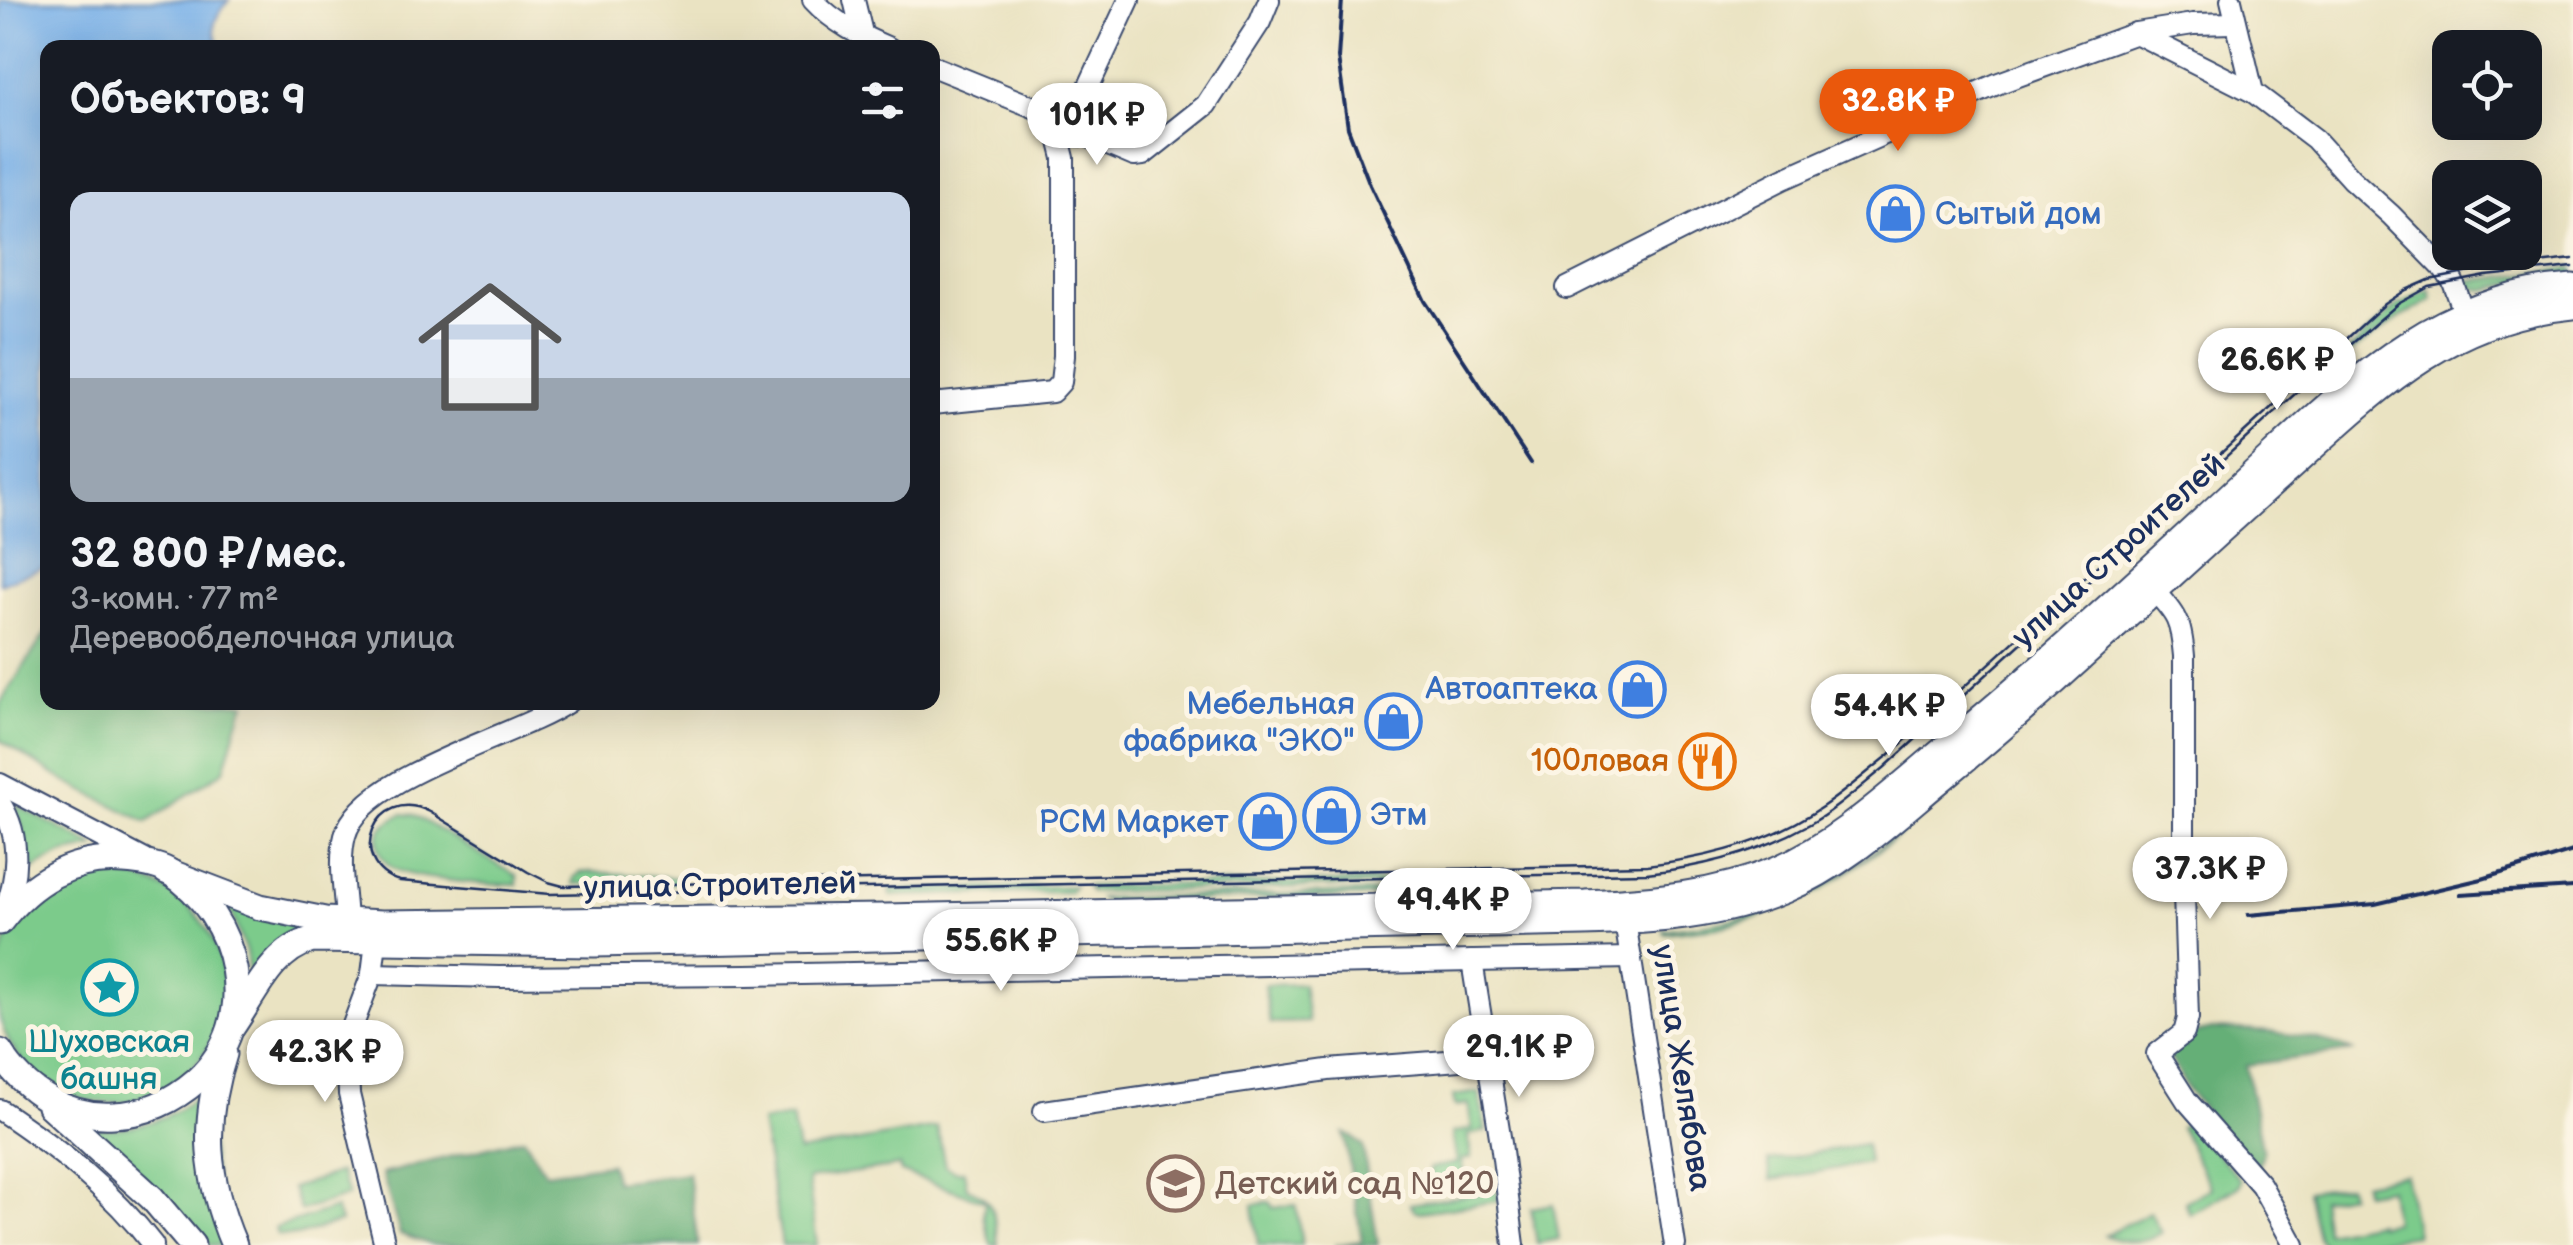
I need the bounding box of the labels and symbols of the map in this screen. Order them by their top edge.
pin: 32.8K ₽ [1806,69,1990,154]
pin: 101K ₽ [1016,83,1178,168]
shop icon: Сытый дом [1866,184,1926,244]
place label: Сытый дом [1935,195,2102,234]
pin: 26.6K ₽ [2185,328,2369,413]
street label: улица Строителей [2004,445,2234,657]
shop icon: Автоаптека [1607,659,1667,719]
place label: Автоаптека [1424,670,1598,709]
pin: 54.4K ₽ [1797,674,1981,759]
place label: Мебельная фабрика "ЭКО" [1123,685,1355,761]
shop icon: Мебельная фабрика "ЭКО" [1364,692,1424,752]
restaurant icon: 100ловая [1678,731,1738,791]
place label: 100ловая [1531,742,1669,781]
shop icon: Этм [1301,785,1361,845]
shop icon: РСМ Маркет [1238,792,1298,852]
place label: Этм [1370,796,1428,835]
place label: РСМ Маркет [1038,803,1229,842]
pin: 37.3K ₽ [2118,837,2302,922]
street label: улица Строителей [583,864,857,908]
pin: 49.4K ₽ [1361,868,1545,953]
pin: 55.6K ₽ [909,909,1093,994]
street label: улица Желябова [1642,942,1720,1194]
place icon: Шуховская башня [79,958,139,1018]
pin: 29.1K ₽ [1427,1015,1611,1100]
pin: 42.3K ₽ [233,1020,417,1105]
place label: Шуховская башня [28,1023,190,1099]
school or university icon: Детский сад №120 [1146,1154,1206,1214]
place label: Детский сад №120 [1215,1165,1494,1204]

